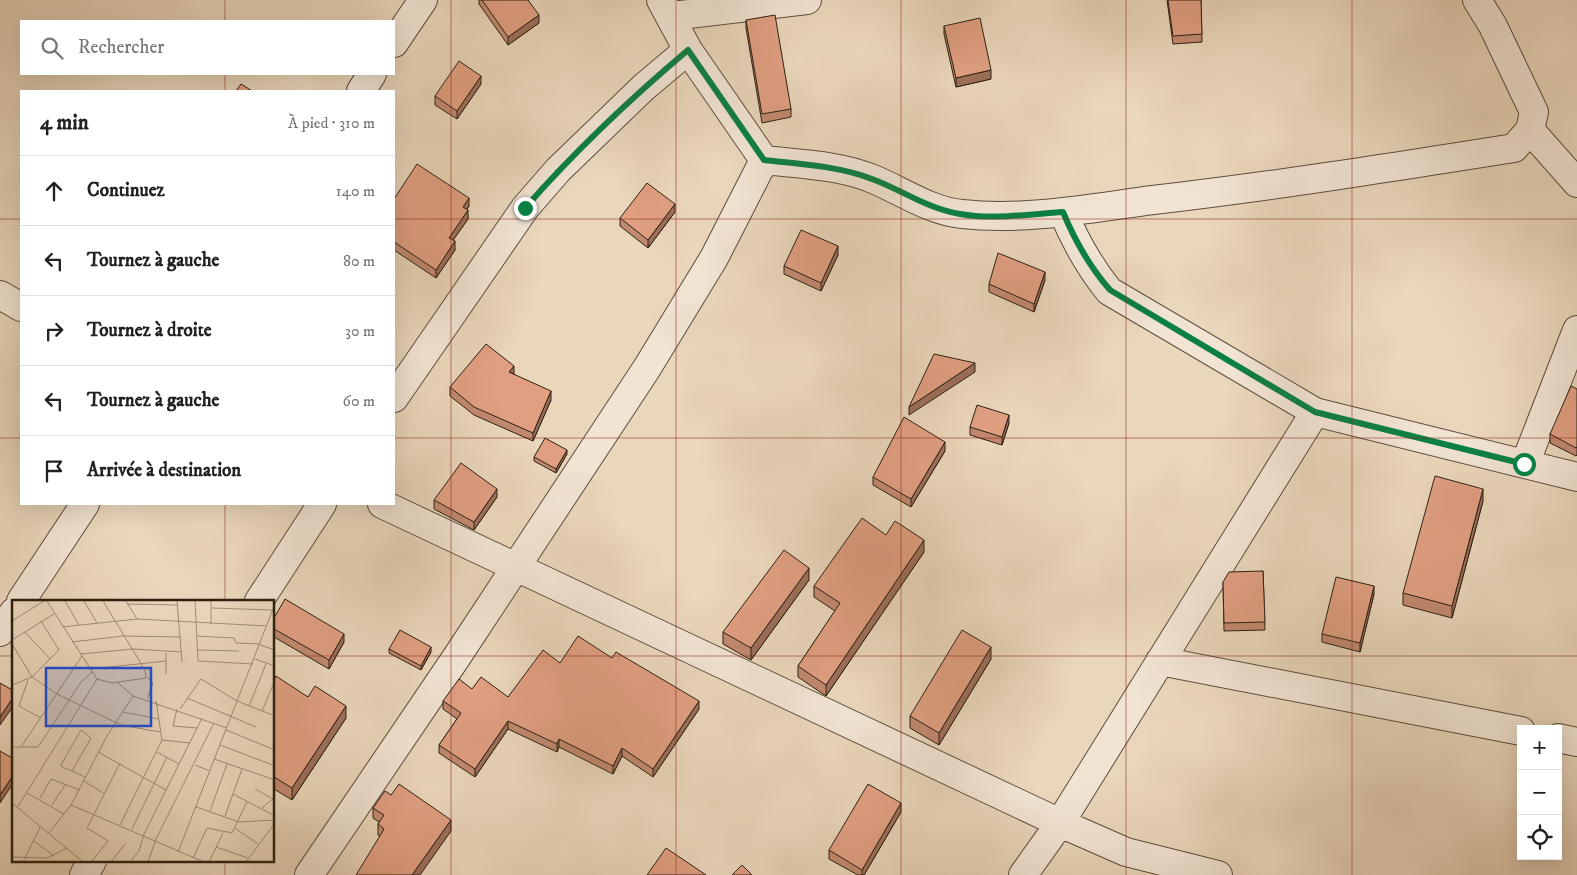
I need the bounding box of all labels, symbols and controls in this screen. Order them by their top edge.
search box [20,20,395,75]
icon: search [38,34,66,62]
text: Rechercher [78,36,164,59]
text: 4 min [40,110,89,136]
text: À pied · 310 m [288,113,375,133]
icon: ahead [40,177,68,205]
text: Continuez [87,179,165,202]
text: 140 m [336,181,375,201]
route end [514,197,537,220]
icon: left [40,247,68,275]
text: Tournez à gauche [87,249,219,272]
text: 80 m [343,251,375,271]
icon: right [40,317,68,345]
text: Tournez à droite [87,319,212,342]
text: 30 m [345,321,375,341]
icon: left [40,387,68,415]
text: Tournez à gauche [87,389,219,412]
text: 60 m [343,391,375,411]
route start [1513,453,1536,476]
icon: arrive [40,457,68,485]
text: Arrivée à destination [87,459,241,482]
inset map [12,600,275,862]
map controls [1517,725,1562,860]
button: + [1517,725,1562,770]
button: − [1517,770,1562,815]
button: locate [1517,815,1562,860]

